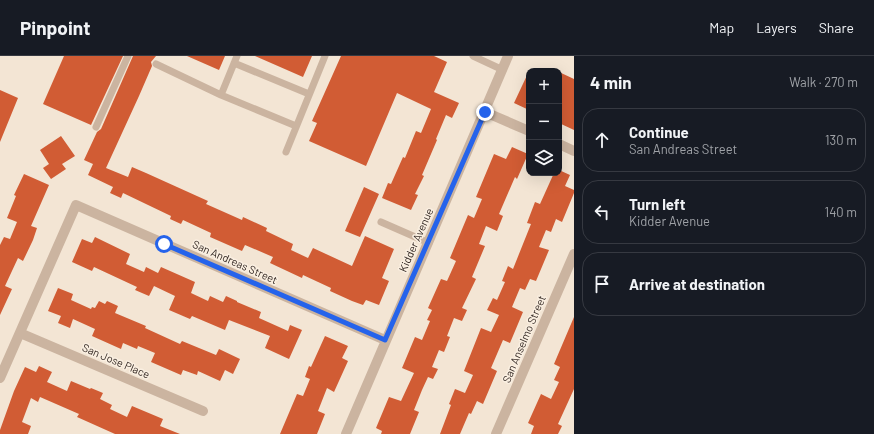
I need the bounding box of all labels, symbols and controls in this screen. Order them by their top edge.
text: Pinpoint [20,16,90,39]
text: Map [709,19,734,36]
text: Layers [756,19,797,36]
text: Share [819,19,854,36]
map controls [526,68,562,176]
button: + [526,68,562,104]
text: 4 min [590,72,632,92]
text: Walk · 270 m [789,74,858,90]
route end [476,103,494,121]
button: − [526,104,562,140]
text: Continue [629,123,689,141]
icon: ahead [591,129,613,151]
text: 130 m [825,132,857,148]
button: layers [526,140,562,176]
text: San Andreas Street [629,141,737,157]
text: Turn left [629,195,685,213]
icon: left [591,201,613,223]
text: 140 m [825,204,857,220]
street label: Kidder Avenue [396,206,435,274]
text: Kidder Avenue [629,213,710,229]
route start [155,235,173,253]
street label: San Andreas Street [191,237,280,286]
icon: arrive [591,273,613,295]
text: Arrive at destination [629,275,765,293]
street label: San Anselmo Street [499,293,548,384]
street label: San Jose Place [80,340,152,381]

